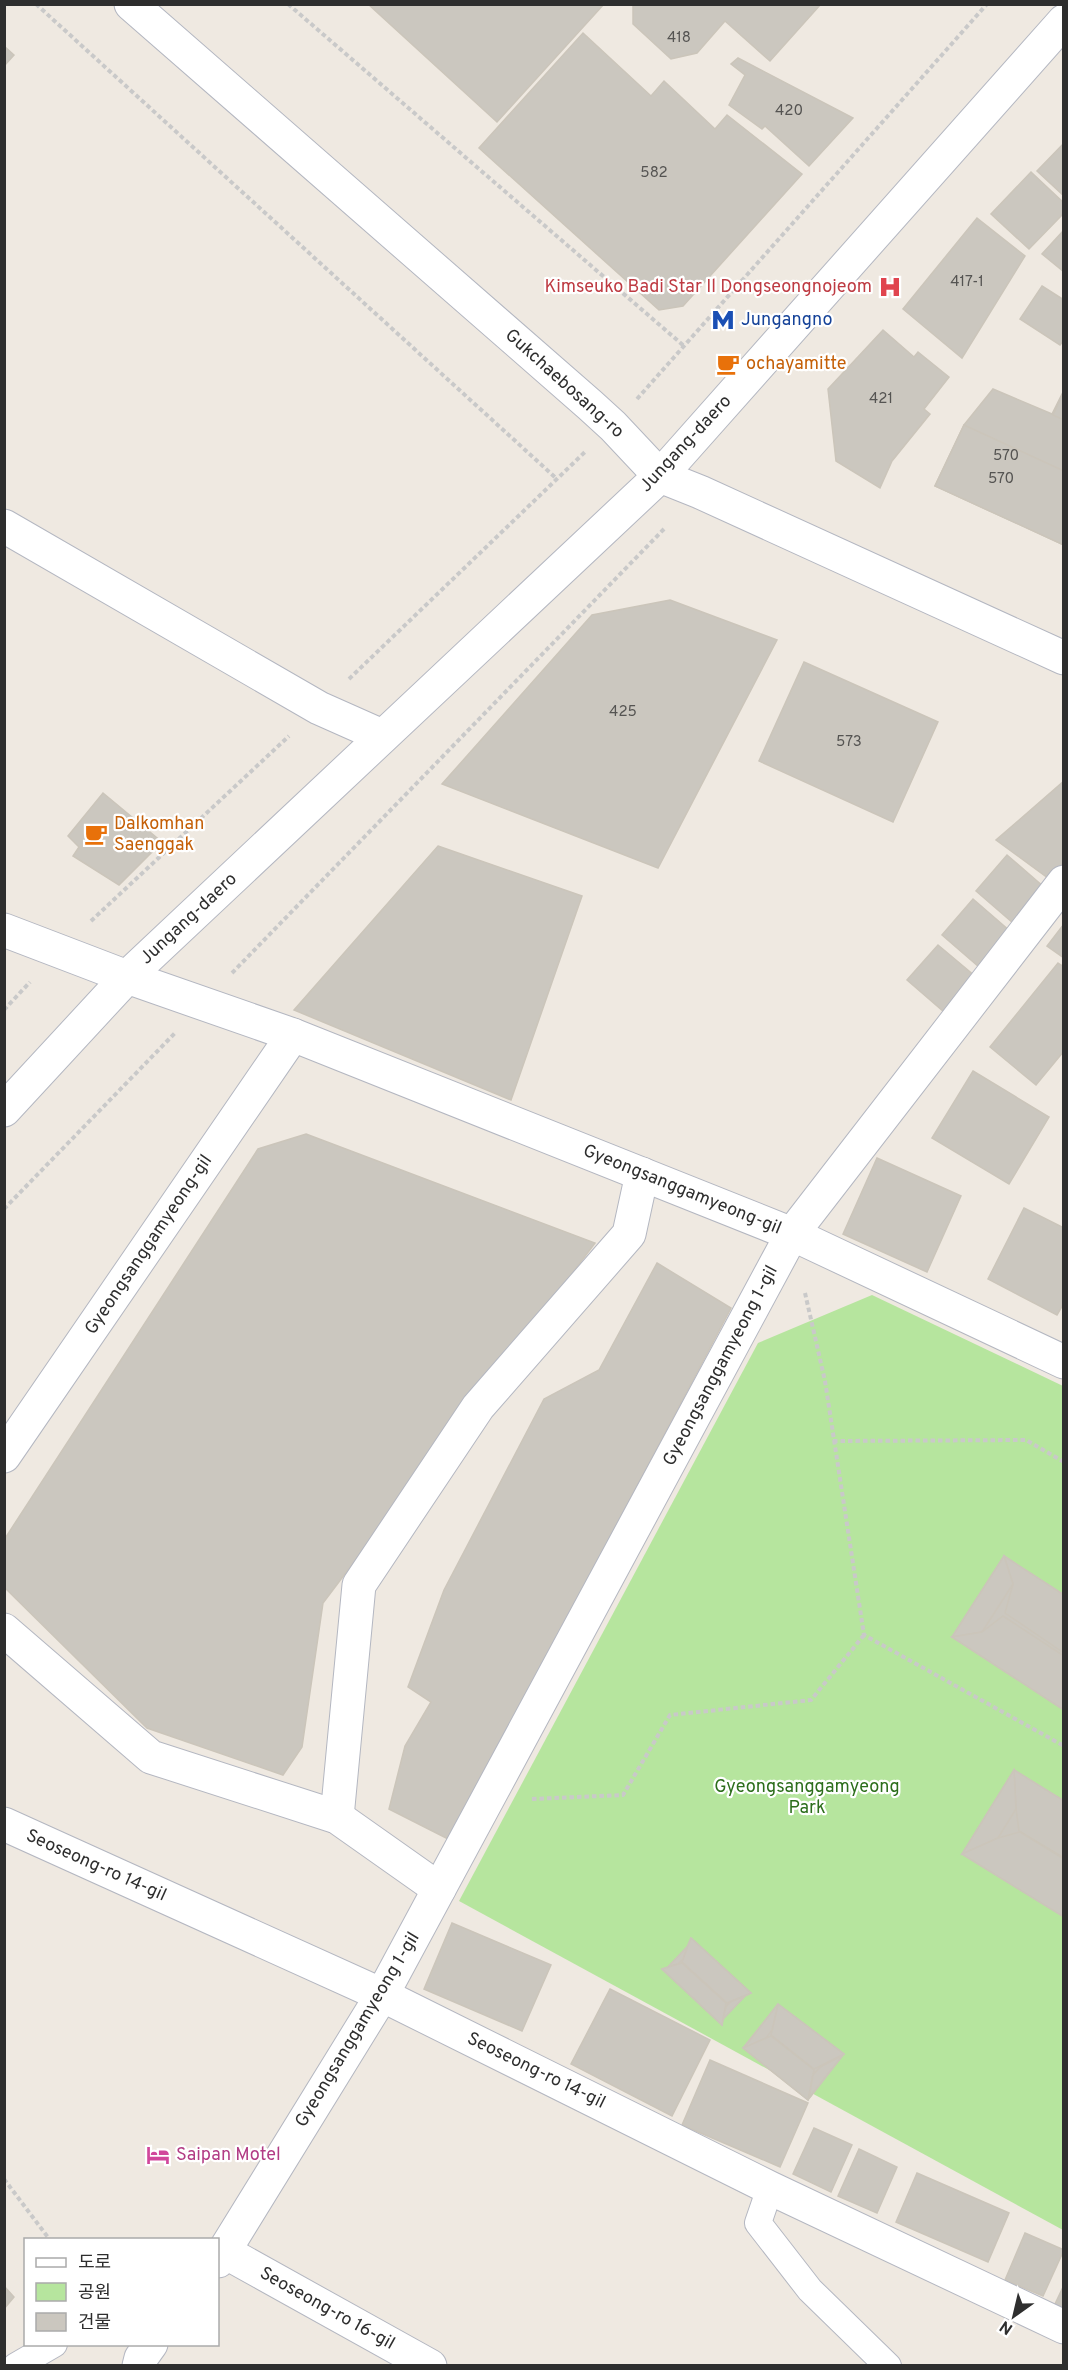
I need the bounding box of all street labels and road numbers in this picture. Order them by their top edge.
street label: Gukchaebosang-ro [500,324,628,444]
street label: Jungang-daero [635,391,737,497]
street label: Jungang-daero [136,868,242,970]
street label: Gyeongsanggamyeong-gil [579,1140,785,1240]
street label: Gyeongsanggamyeong-gil [80,1151,218,1339]
street label: Gyeongsanggamyeong 1-gil [658,1262,784,1470]
street label: Seoseong-ro 14-gil [22,1825,170,1907]
street label: Gyeongsanggamyeong 1-gil [290,1928,426,2132]
street label: Seoseong-ro 14-gil [463,2028,609,2114]
street label: Seoseong-ro 16-gil [255,2262,399,2356]

